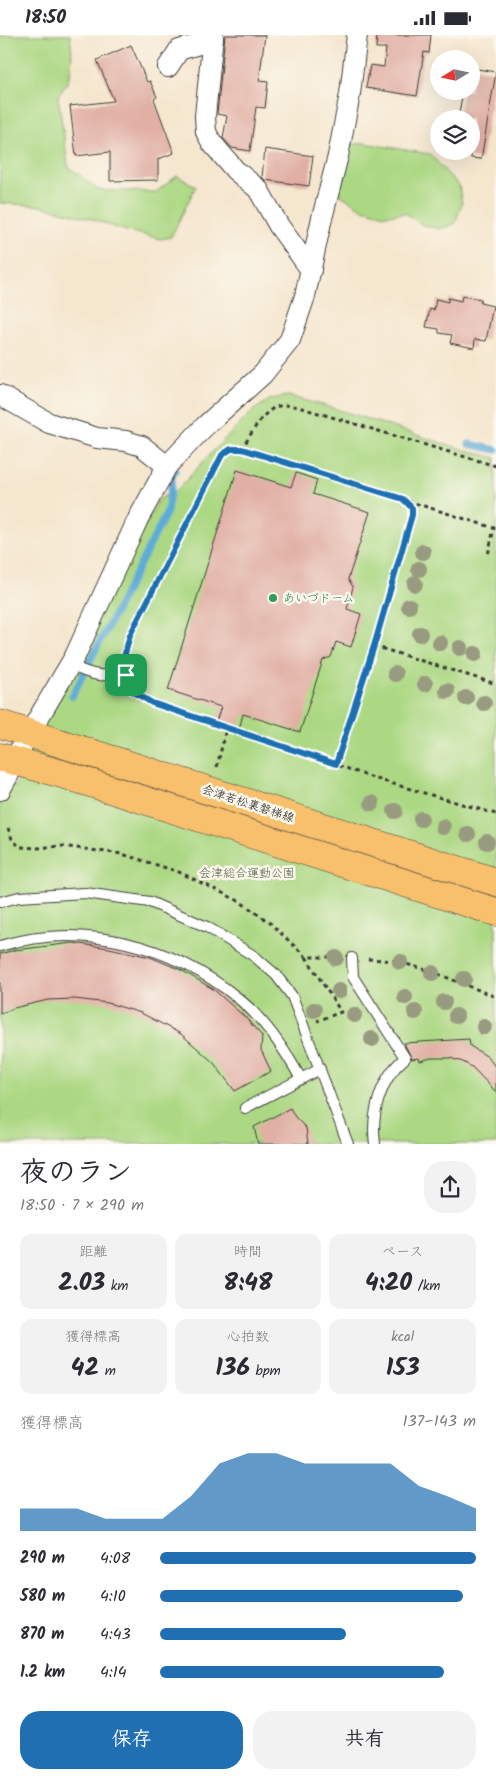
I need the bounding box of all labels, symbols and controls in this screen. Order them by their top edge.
text: 18:50 [25,3,66,33]
north arrow [430,50,480,100]
map controls [430,50,480,160]
button: layers [430,110,480,160]
place label: あいづドーム [283,589,355,608]
marker: あいづドーム [267,592,279,604]
pin [105,654,147,696]
icon: arrive [112,661,140,689]
street label: 会津若松裏磐梯線 [199,780,297,828]
park label: 会津総合運動公園 [199,864,295,883]
text: 夜のラン [20,1151,132,1196]
button: share [424,1161,476,1213]
text: 18:50 · 7 × 290 m [20,1193,144,1218]
text: 距離 [79,1241,107,1263]
text: 時間 [234,1241,262,1263]
text: ペース [382,1241,423,1263]
text: 2.03 [58,1263,105,1303]
text: 8:48 [223,1263,273,1303]
text: 4:20 [365,1263,412,1303]
text: km [105,1275,129,1297]
text: /km [412,1275,440,1297]
text: 獲得標高 [65,1326,121,1348]
text: 心拍数 [227,1326,269,1348]
text: kcal [391,1326,414,1348]
text: 42 [71,1348,99,1388]
text: 136 [215,1348,250,1388]
text: 153 [386,1348,420,1388]
text: m [99,1360,116,1382]
text: bpm [250,1360,281,1382]
text: 137–143 m [403,1409,476,1434]
text: 獲得標高 [20,1411,84,1436]
text: 290 m [20,1546,65,1571]
text: 4:08 [100,1546,130,1571]
text: 580 m [20,1584,65,1609]
text: 4:10 [100,1584,126,1609]
text: 870 m [20,1622,64,1647]
text: 4:43 [100,1622,131,1647]
text: 1.2 km [20,1660,65,1685]
text: 4:14 [100,1660,127,1685]
button: 保存 [20,1711,243,1769]
button: 共有 [253,1711,476,1769]

